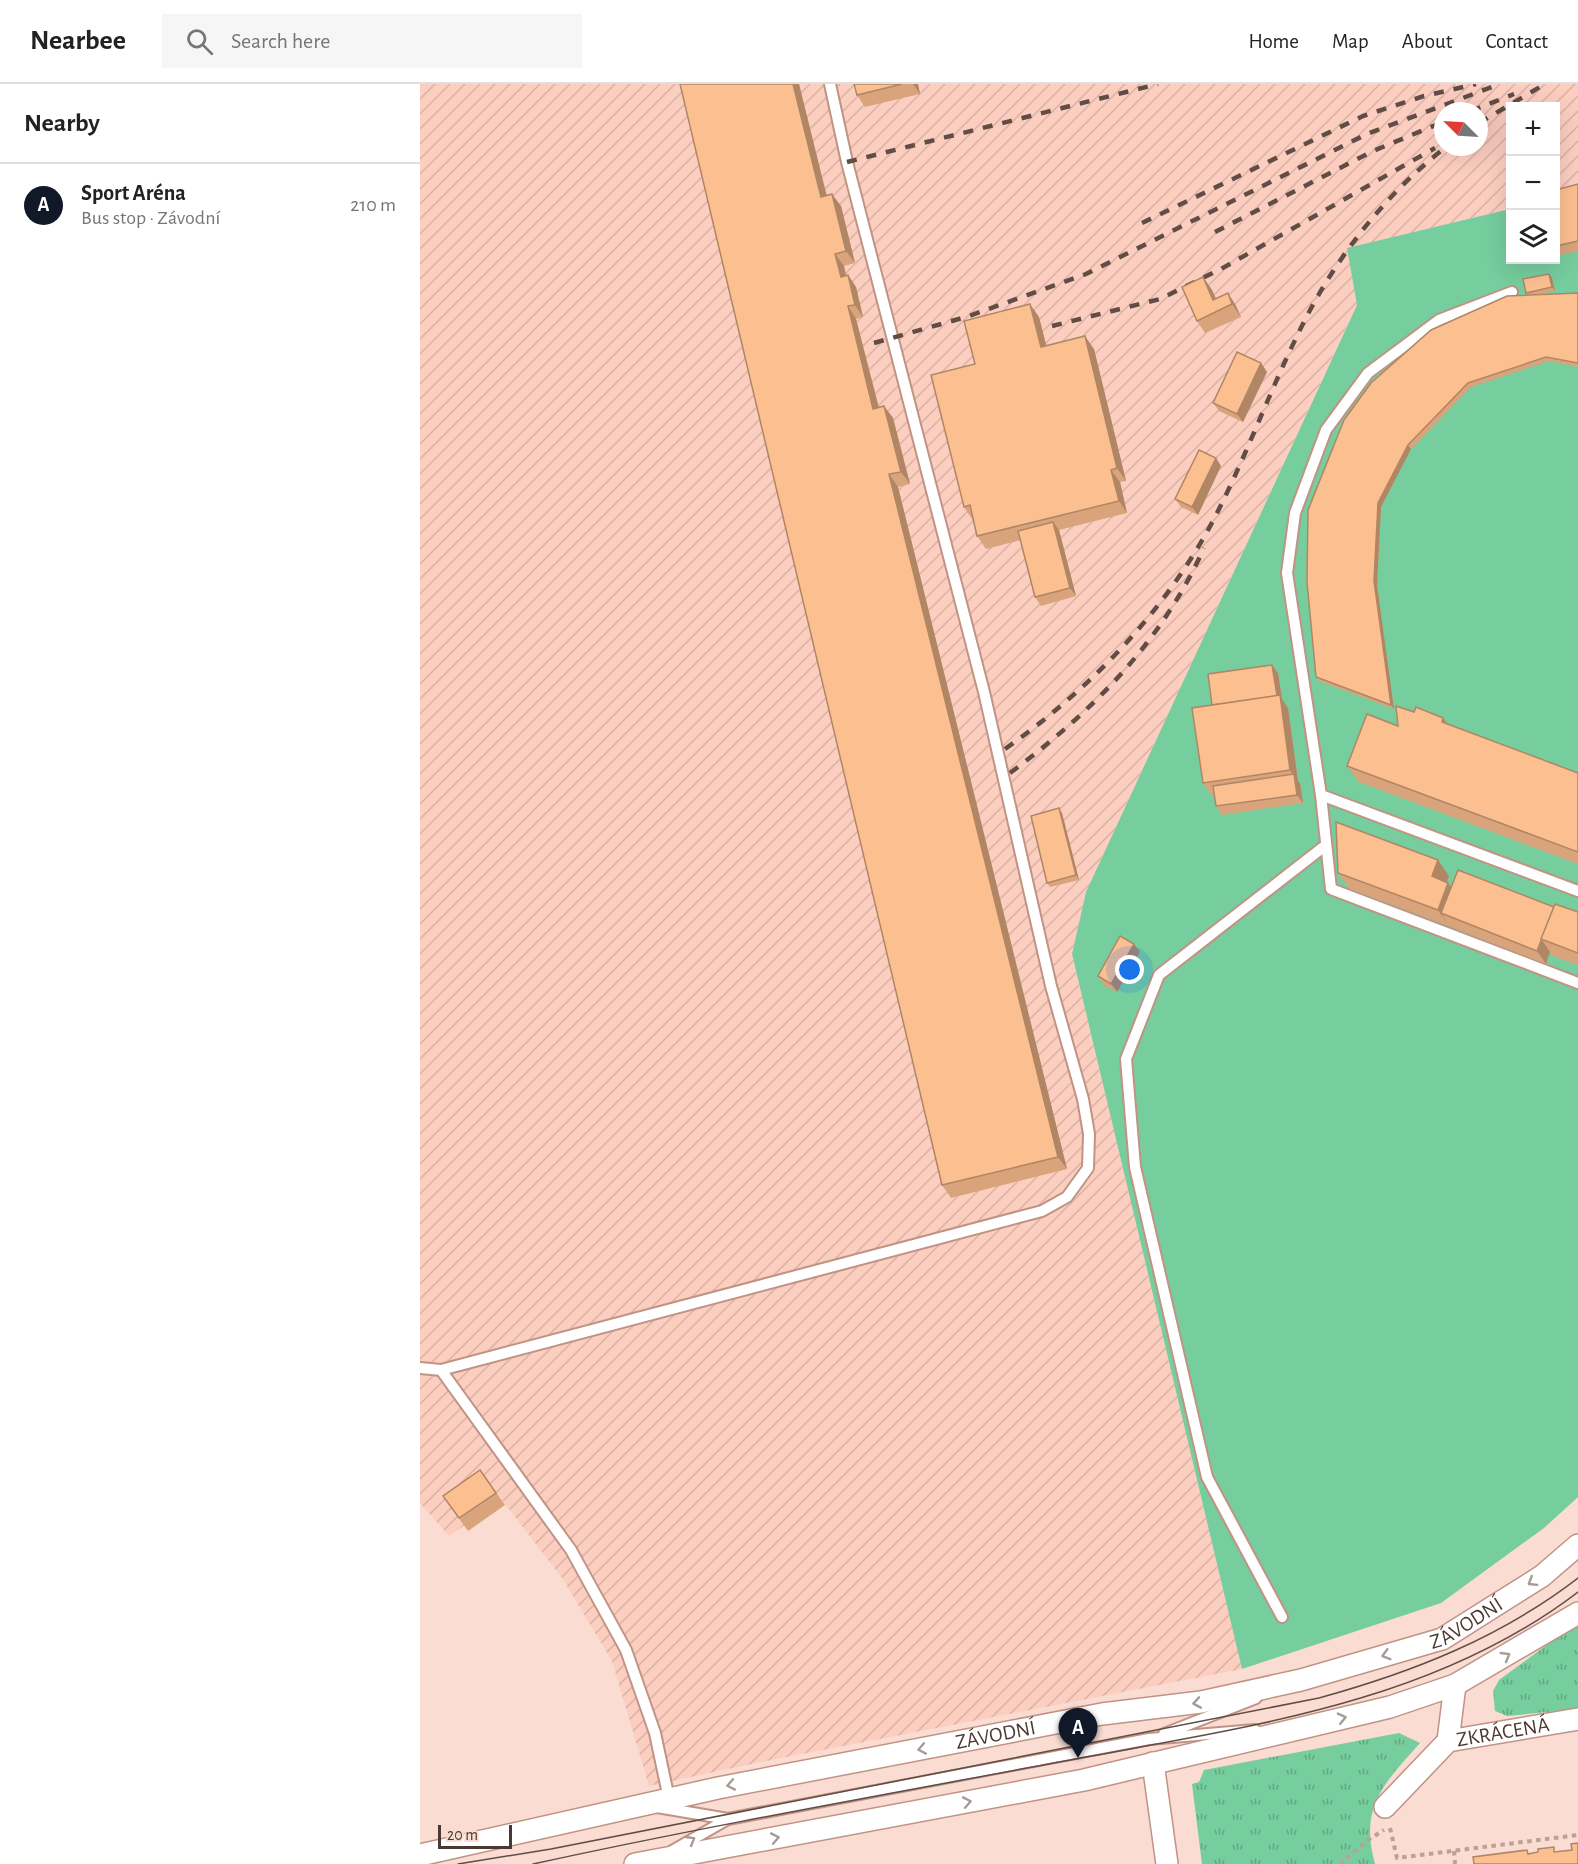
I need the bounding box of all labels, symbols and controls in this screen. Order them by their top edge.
search box [162,14,582,68]
icon: search [183,25,216,58]
text: Nearbee [30,27,126,55]
text: Search here [231,30,330,52]
text: Home [1248,31,1299,52]
text: Map [1332,31,1369,52]
text: About [1402,31,1452,52]
text: Contact [1485,31,1548,52]
north arrow [1434,102,1488,156]
map controls [1506,102,1560,264]
button: + [1506,102,1560,156]
text: Nearby [24,110,100,136]
button: − [1506,156,1560,210]
text: Sport Aréna [81,182,186,204]
text: A [38,195,50,215]
text: 210 m [350,195,396,215]
text: Bus stop · Závodní [81,208,220,228]
button: layers [1506,210,1560,264]
your location [1115,955,1144,984]
one-way arrow [1528,1574,1538,1586]
street label: ZÁVODNÍ [1427,1591,1506,1652]
one-way arrow [1381,1648,1392,1660]
one-way arrow [1500,1652,1510,1663]
one-way arrow [1192,1696,1202,1709]
pin: A [1058,1708,1098,1758]
one-way arrow [1336,1712,1346,1725]
street label: ZKRÁCENÁ [1455,1712,1551,1750]
street label: ZÁVODNÍ [954,1715,1038,1753]
one-way arrow [917,1742,927,1755]
one-way arrow [726,1778,736,1791]
one-way arrow [962,1796,972,1809]
scale bar [438,1822,512,1850]
text: 20 m [447,1827,478,1843]
one-way arrow [770,1832,780,1845]
one-way arrow [685,1836,695,1847]

